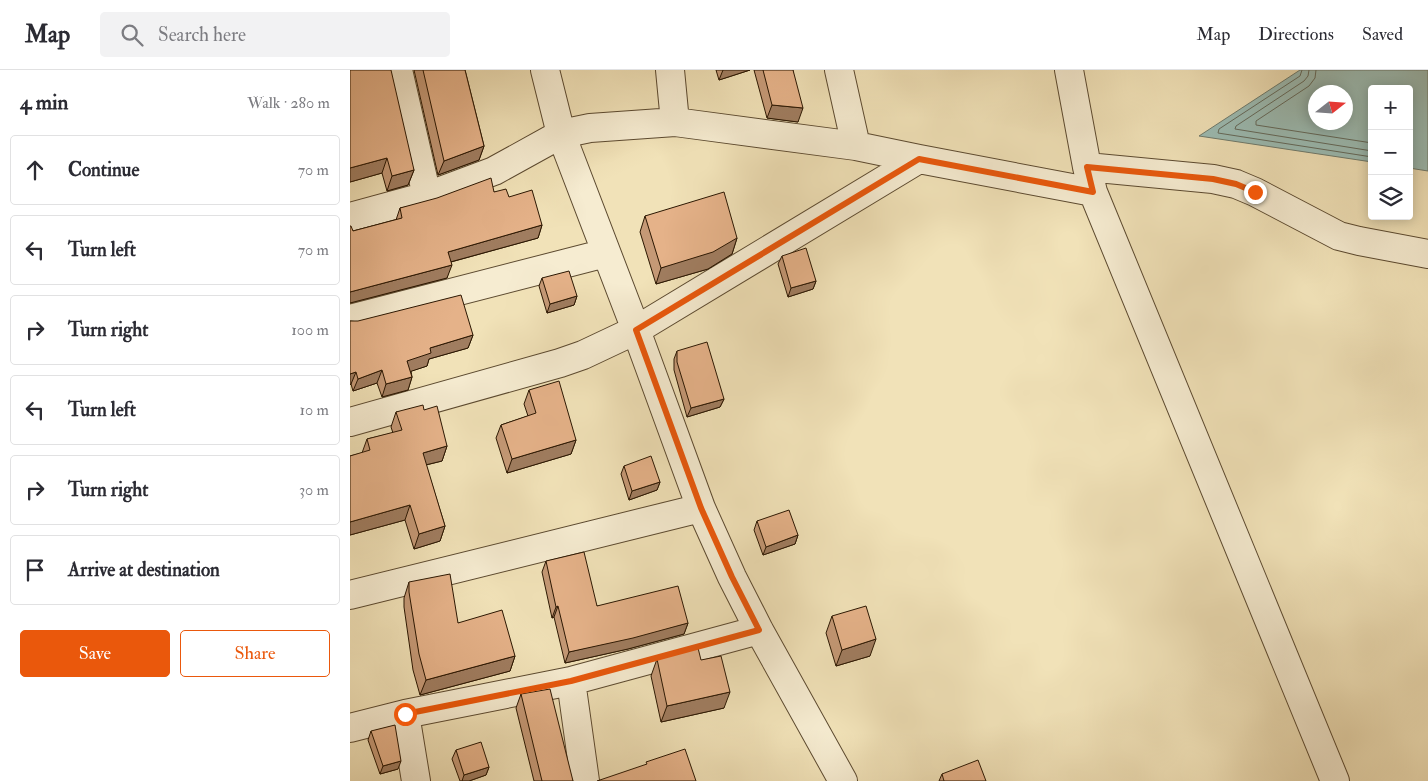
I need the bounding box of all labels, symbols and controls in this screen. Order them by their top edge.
search box [100,12,450,57]
text: Map [25,19,70,50]
icon: search [118,21,146,49]
text: Search here [158,23,246,47]
text: Map [1197,23,1230,46]
text: Directions [1258,23,1334,46]
text: Saved [1362,23,1403,46]
north arrow [1308,85,1353,130]
map controls [1368,85,1413,220]
button: + [1368,85,1413,130]
text: 4 min [20,89,68,116]
text: Walk · 280 m [247,93,330,113]
button: − [1368,130,1413,175]
icon: ahead [21,156,49,184]
text: Continue [68,158,139,182]
text: 70 m [298,160,329,180]
button: layers [1368,175,1413,220]
route end [1244,181,1267,204]
icon: left [21,236,49,264]
text: Turn left [68,238,136,262]
text: 70 m [298,240,329,260]
icon: right [21,316,49,344]
text: Turn right [68,318,148,342]
text: 100 m [291,320,329,340]
icon: left [21,396,49,424]
text: Turn left [68,398,136,422]
text: 10 m [299,400,329,420]
icon: right [21,476,49,504]
text: Turn right [68,478,148,502]
text: 30 m [299,480,329,500]
icon: arrive [21,556,49,584]
text: Arrive at destination [68,558,220,582]
button: Save [20,630,170,677]
button: Share [180,630,330,677]
route start [394,703,417,726]

